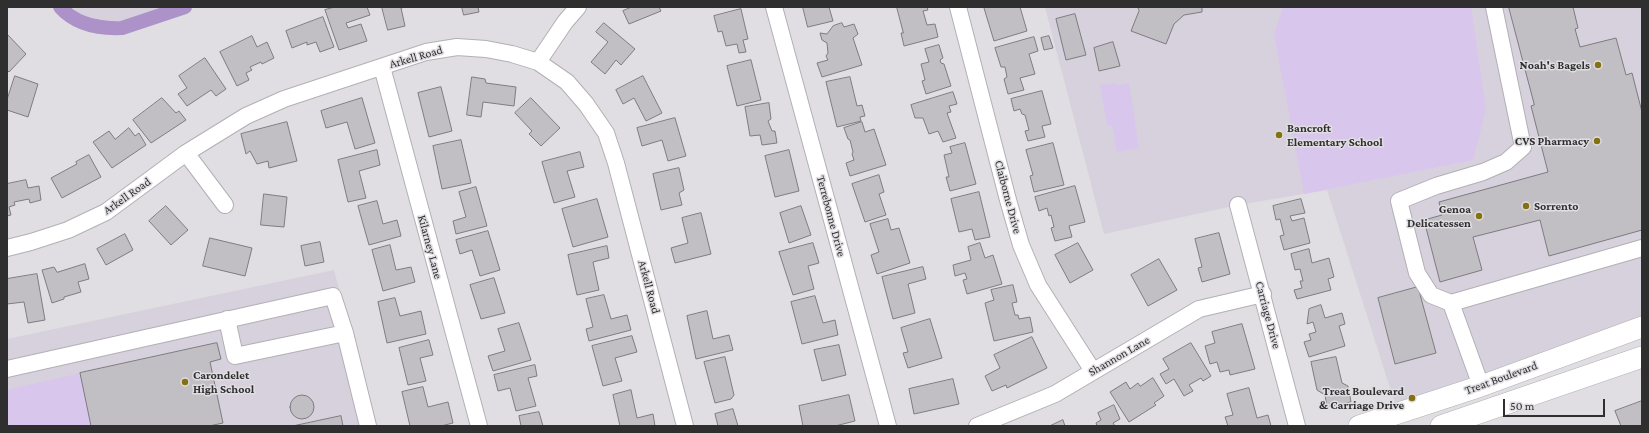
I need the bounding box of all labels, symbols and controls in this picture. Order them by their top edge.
street label: Arkell Road [388,43,444,71]
place label: Noah's Bagels [1520,58,1590,72]
marker: Noah's Bagels [1593,60,1603,70]
place label: Bancroft Elementary School [1287,121,1383,149]
marker: Bancroft Elementary School [1274,130,1284,140]
place label: CVS Pharmacy [1515,134,1589,148]
marker: CVS Pharmacy [1592,136,1602,146]
street label: Claiborne Drive [991,159,1025,235]
street label: Arkell Road [100,174,154,218]
street label: Terrebonne Drive [813,174,849,258]
place label: Sorrento [1534,199,1578,213]
marker: Sorrento [1521,201,1531,211]
place label: Genoa Delicatessen [1407,202,1471,230]
marker: Genoa Delicatessen [1474,211,1484,221]
street label: Kilarney Lane [415,213,445,281]
street label: Arkell Road [635,259,663,315]
street label: Carriage Drive [1252,280,1284,350]
street label: Shannon Lane [1086,333,1152,379]
street label: Treat Boulevard [1463,358,1539,398]
place label: Carondelet High School [193,368,254,396]
marker: Carondelet High School [180,377,190,387]
place label: Treat Boulevard & Carriage Drive [1319,384,1404,412]
scale bar [1505,391,1607,417]
marker: Treat Boulevard & Carriage Drive [1407,393,1417,403]
text: 50 m [1510,399,1534,413]

